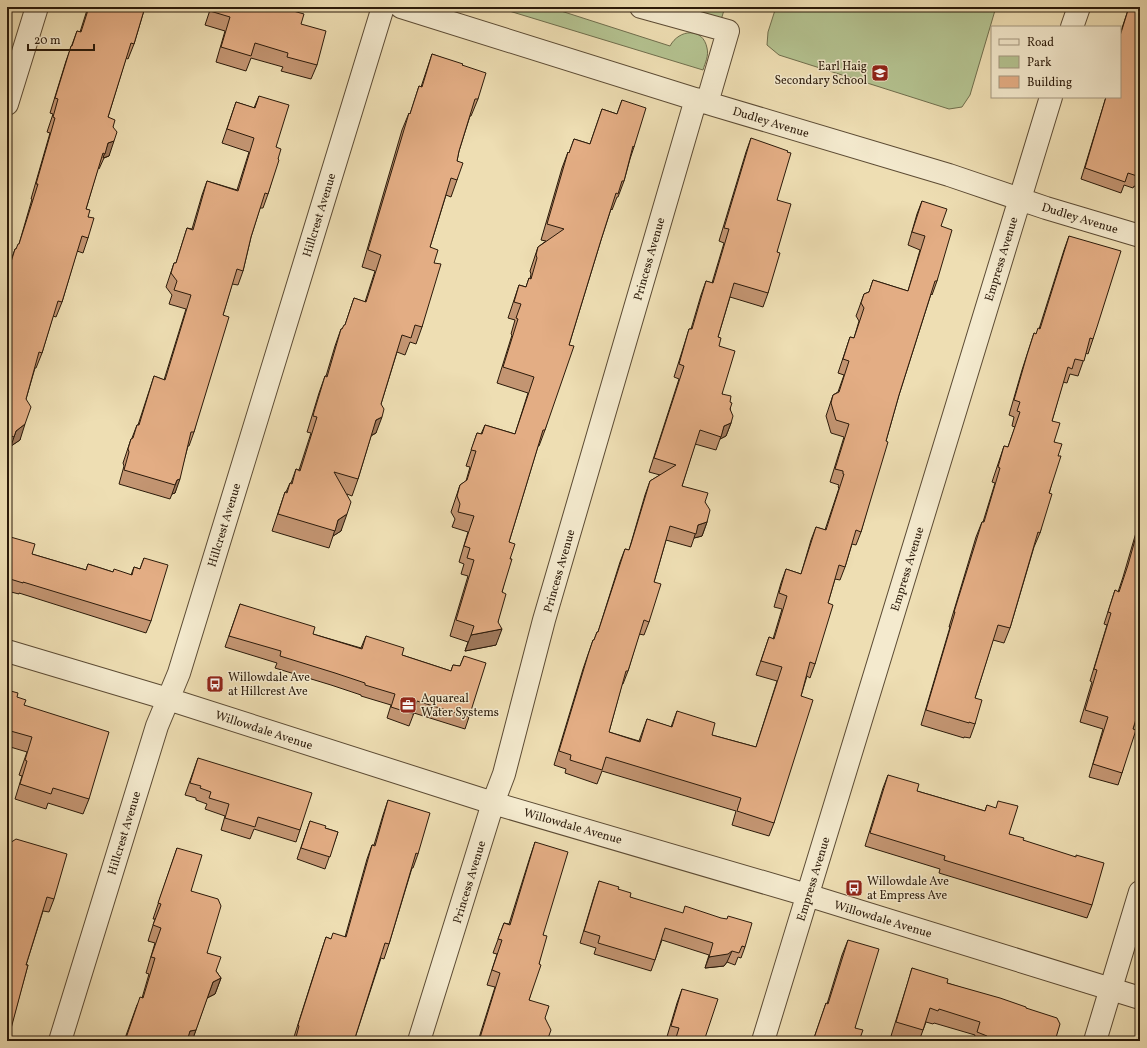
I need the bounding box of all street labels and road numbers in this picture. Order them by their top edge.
street label: Dudley Avenue [730,104,811,142]
street label: Hillcrest Avenue [300,171,340,259]
street label: Dudley Avenue [1039,200,1120,238]
street label: Empress Avenue [982,215,1022,303]
street label: Princess Avenue [630,216,670,303]
street label: Hillcrest Avenue [205,481,245,569]
street label: Empress Avenue [888,525,928,613]
street label: Princess Avenue [540,528,580,615]
street label: Willowdale Avenue [213,708,315,754]
street label: Hillcrest Avenue [105,789,145,877]
street label: Willowdale Avenue [522,805,624,849]
street label: Empress Avenue [794,835,834,923]
street label: Princess Avenue [450,839,490,926]
street label: Willowdale Avenue [832,897,934,943]

